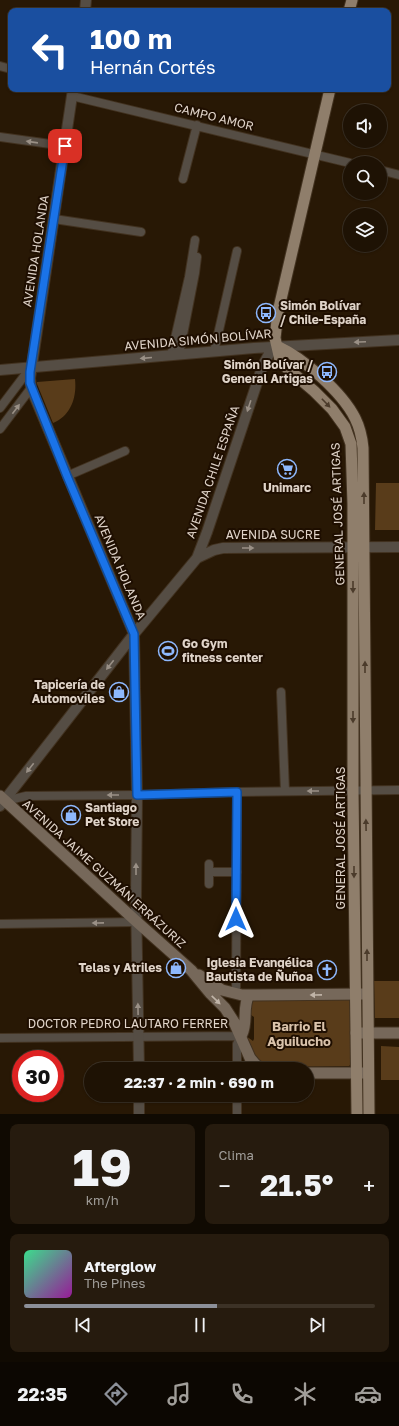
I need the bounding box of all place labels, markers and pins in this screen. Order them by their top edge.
pin [48,129,82,163]
place label: Simón Bolívar / Chile-España [280,298,366,327]
bus stop icon: Simón Bolívar / Chile-España [255,302,277,324]
place label: Simón Bolívar / General Artigas [222,357,313,386]
bus stop icon: Simón Bolívar / General Artigas [316,361,338,383]
supermarket icon: Unimarc [276,458,298,480]
place label: Unimarc [263,480,311,495]
place label: Go Gym fitness center [182,636,263,665]
sports icon: Go Gym fitness center [157,640,179,662]
place label: Tapicería de Automoviles [32,677,105,706]
shop icon: Tapicería de Automoviles [108,681,130,703]
place label: Santiago Pet Store [85,800,139,829]
shop icon: Santiago Pet Store [60,804,82,826]
place label: Iglesia Evangélica Bautista de Ñuñoa [206,955,313,984]
shop icon: Telas y Atriles [165,957,187,979]
church icon: Iglesia Evangélica Bautista de Ñuñoa [316,959,338,981]
place label: Telas y Atriles [78,960,162,975]

